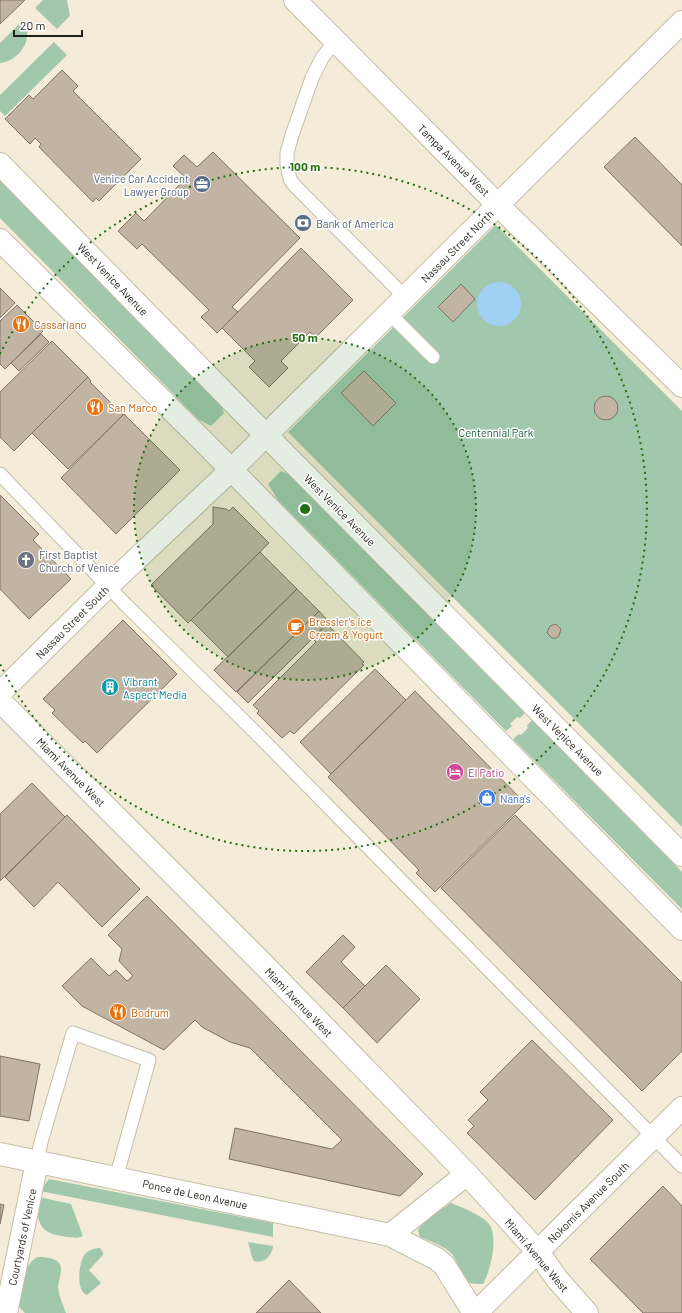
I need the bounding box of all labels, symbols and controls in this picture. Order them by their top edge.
scale bar [14,12,82,38]
text: 20 m [20,18,46,32]
street label: Tampa Avenue West [415,121,493,199]
text: 100 m [290,159,320,173]
place label: Venice Car Accident Lawyer Group [94,172,189,198]
office icon: Venice Car Accident Lawyer Group [192,174,212,194]
street label: Nassau Street North [418,207,496,285]
bank icon: Bank of America [293,213,313,233]
place label: Bank of America [316,217,394,230]
street label: West Venice Avenue [75,240,151,318]
restaurant icon: Cassariano [11,314,31,334]
place label: Cassariano [34,318,87,331]
text: 50 m [292,330,318,344]
restaurant icon: San Marco [85,397,105,417]
place label: San Marco [108,401,157,414]
park label: Centennial Park [459,426,534,439]
street label: West Venice Avenue [302,472,378,548]
centre of rings [298,502,312,516]
place label: First Baptist Church of Venice [39,548,120,574]
church icon: First Baptist Church of Venice [16,550,36,570]
street label: Nassau Street South [33,583,111,661]
place label: Bressler's Ice Cream & Yogurt [309,615,383,641]
cafe icon: Bressler's Ice Cream & Yogurt [286,617,306,637]
place label: Vibrant Aspect Media [123,675,187,701]
building icon: Vibrant Aspect Media [100,677,120,697]
street label: West Venice Avenue [530,702,606,778]
street label: Miami Avenue West [34,735,108,809]
hotel icon: El Patio [445,762,465,782]
place label: El Patio [468,766,504,779]
shop icon: Nana's [477,788,497,808]
place label: Nana's [500,792,531,805]
street label: Miami Avenue West [262,964,336,1040]
restaurant icon: Bodrum [108,1002,128,1022]
place label: Bodrum [131,1006,169,1019]
street label: Nokomis Avenue South [545,1159,631,1245]
street label: Ponce de Leon Avenue [141,1176,249,1212]
street label: Courtyards of Venice [5,1187,39,1287]
street label: Miami Avenue West [503,1216,571,1294]

